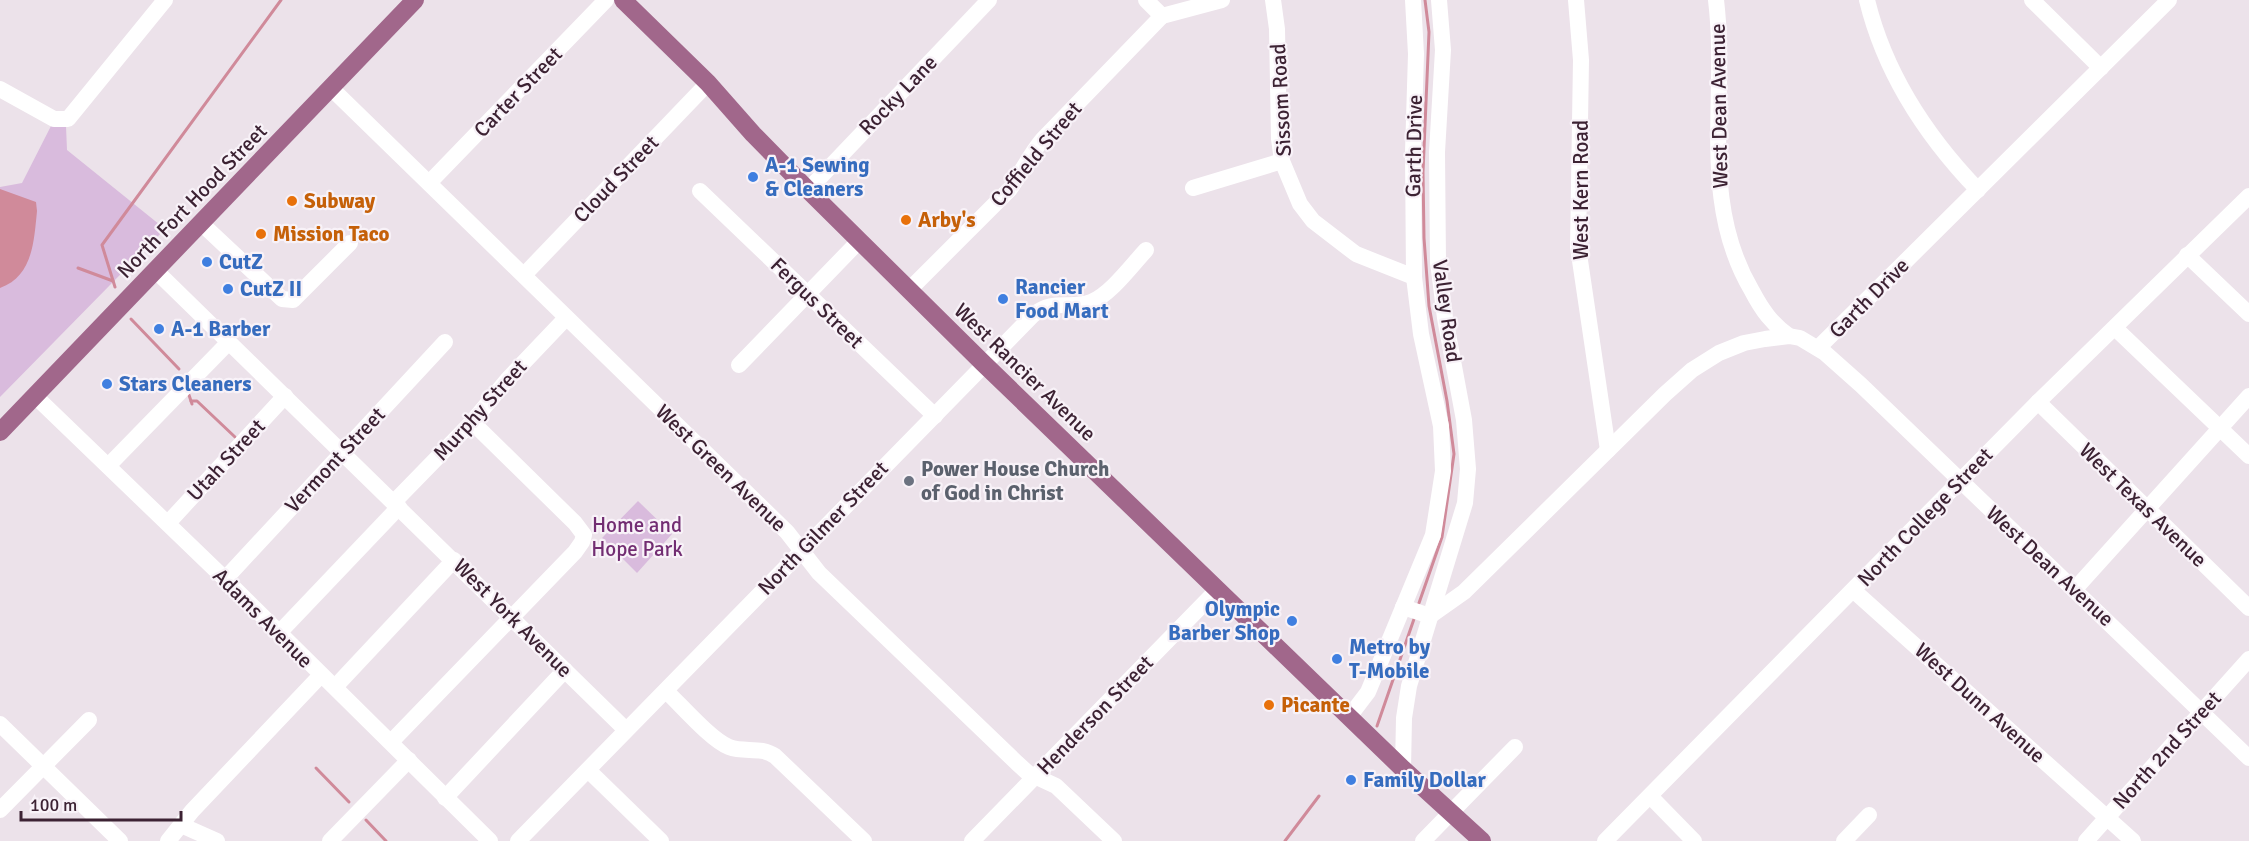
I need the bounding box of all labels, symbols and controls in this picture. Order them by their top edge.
street label: West Dean Avenue [1705,23,1733,189]
street label: Carter Street [468,41,568,143]
street label: Sissom Road [1265,43,1297,157]
street label: Rocky Lane [853,49,943,141]
street label: Garth Drive [1400,94,1428,198]
street label: Coffield Street [985,96,1087,212]
street label: North Fort Hood Street [112,118,272,284]
street label: West Kern Road [1568,120,1594,260]
street label: Cloud Street [568,130,664,228]
place label: A-1 Sewing & Cleaners [765,152,870,202]
marker: A-1 Sewing & Cleaners [746,170,760,184]
place label: Subway [304,188,376,214]
marker: Subway [285,194,299,208]
place label: Arby's [918,207,976,233]
marker: Arby's [899,213,913,227]
place label: Mission Taco [273,221,389,247]
marker: Mission Taco [254,227,268,241]
place label: CutZ [219,249,263,275]
street label: Fergus Street [765,252,869,354]
street label: Garth Drive [1824,253,1914,343]
marker: CutZ [200,255,214,269]
street label: Valley Road [1427,258,1467,364]
place label: Rancier Food Mart [1015,274,1109,324]
place label: CutZ II [240,276,302,302]
marker: CutZ II [221,282,235,296]
marker: Rancier Food Mart [996,292,1010,306]
street label: West Rancier Avenue [948,297,1102,447]
place label: A-1 Barber [171,316,271,342]
marker: A-1 Barber [152,322,166,336]
street label: Murphy Street [428,354,532,466]
place label: Stars Cleaners [119,371,252,397]
marker: Stars Cleaners [100,377,114,391]
street label: West Green Avenue [650,399,792,537]
street label: Vermont Street [279,402,391,518]
street label: Utah Street [181,414,271,506]
street label: West Texas Avenue [2074,437,2212,573]
street label: North College Street [1852,442,1998,592]
street label: North Gilmer Street [752,456,894,600]
place label: Power House Church of God in Christ [921,456,1109,506]
marker: Power House Church of God in Christ [902,474,916,488]
street label: West Dean Avenue [1981,500,2119,632]
park label: Home and Hope Park [591,512,683,562]
street label: West York Avenue [448,553,578,683]
street label: Adams Avenue [208,563,318,673]
place label: Olympic Barber Shop [1168,596,1280,646]
marker: Olympic Barber Shop [1285,614,1299,628]
place label: Metro by T-Mobile [1349,634,1431,684]
street label: West Dunn Avenue [1909,637,2051,769]
street label: Henderson Street [1031,650,1159,780]
marker: Metro by T-Mobile [1330,652,1344,666]
street label: North 2nd Street [2107,686,2227,814]
place label: Picante [1281,692,1350,718]
marker: Picante [1262,698,1276,712]
place label: Family Dollar [1363,767,1487,793]
marker: Family Dollar [1344,773,1358,787]
scale bar [21,784,182,822]
text: 100 m [30,794,77,816]

